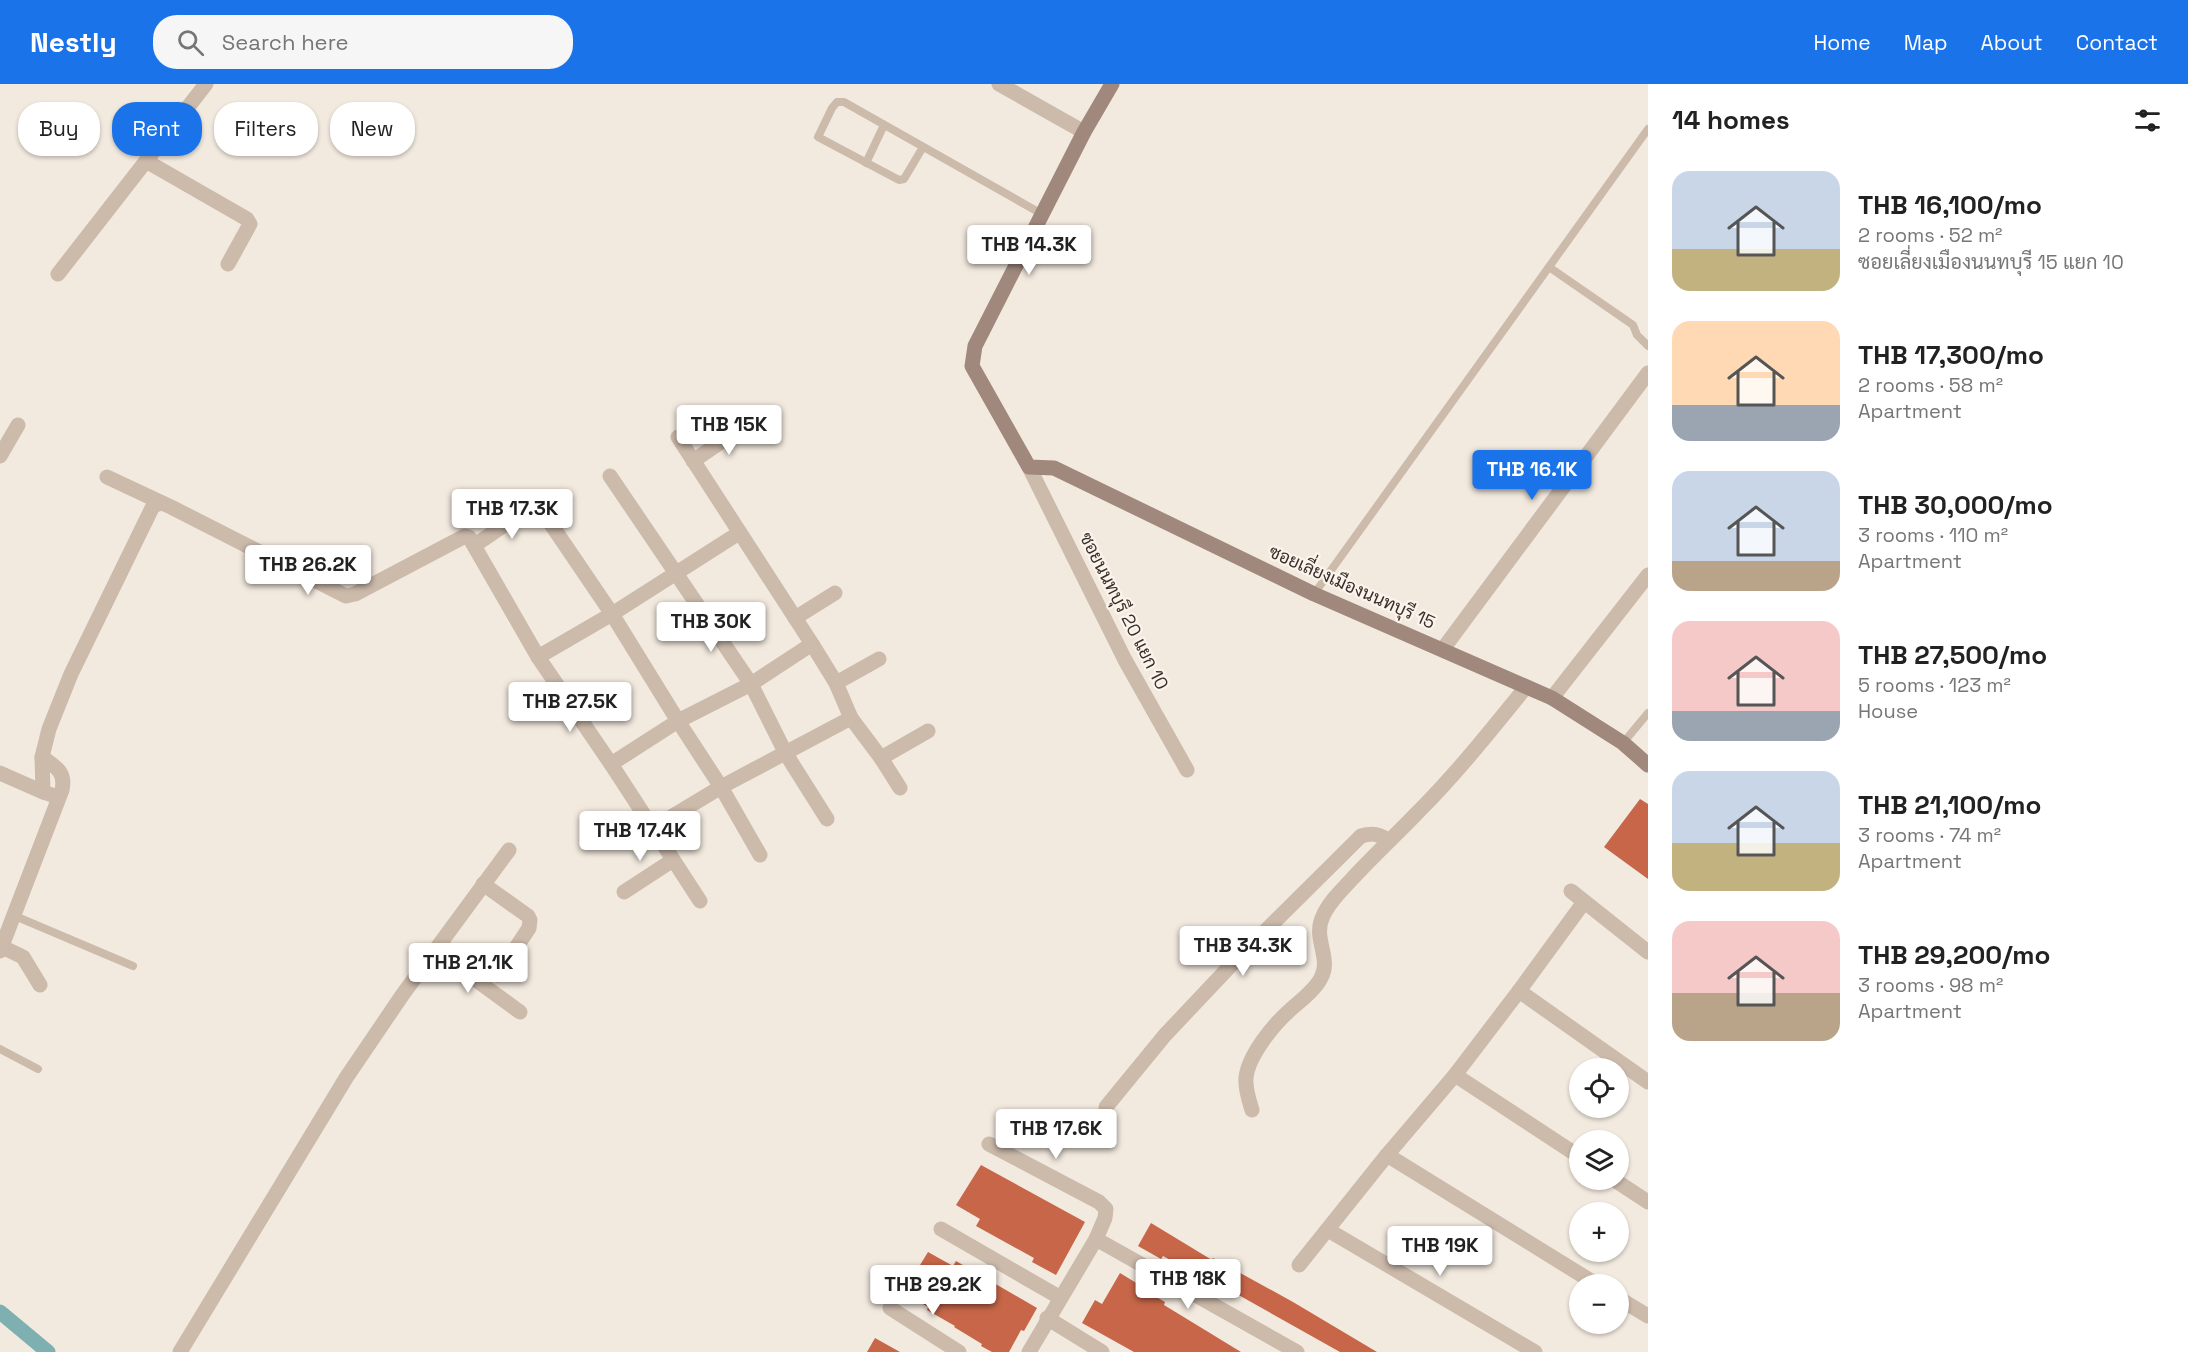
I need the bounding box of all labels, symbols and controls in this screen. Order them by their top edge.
search box [153,15,573,69]
text: Nestly [30,24,117,60]
icon: search [174,26,207,59]
text: Search here [222,28,349,56]
text: Home [1813,29,1871,56]
text: Map [1904,29,1948,56]
text: About [1981,29,2043,56]
text: Contact [2076,29,2158,56]
chip: Buy [18,102,100,156]
chip: Rent [112,102,202,156]
chip: Filters [214,102,318,156]
chip: New [330,102,415,156]
text: 14 homes [1672,103,1790,137]
icon: filters [2131,104,2164,137]
text: THB 16,100/mo [1858,188,2042,222]
icon: home [1720,195,1792,267]
text: 2 rooms · 52 m² [1858,222,2002,248]
pin: THB 14.3K [960,225,1098,276]
text: THB 14.3K [981,231,1077,257]
text: ซอยเลี่ยงเมืองนนทบุรี 15 แยก 10 [1858,249,2124,275]
text: THB 17,300/mo [1858,338,2044,372]
icon: home [1720,345,1792,417]
text: 2 rooms · 58 m² [1858,372,2003,398]
text: Apartment [1858,398,1962,424]
pin: THB 15K [674,405,784,456]
text: THB 15K [691,411,767,437]
pin: THB 16.1K [1463,450,1601,501]
text: THB 16.1K [1486,456,1578,482]
text: THB 30,000/mo [1858,488,2053,522]
pin: THB 17.3K [443,489,581,540]
text: THB 17.3K [466,495,558,521]
icon: home [1720,495,1792,567]
text: 3 rooms · 110 m² [1858,522,2008,548]
street label: ซอยนนทบุรี 20 แยก 10 [1074,528,1175,694]
street label: ซอยเลี่ยงเมืองนนทบุรี 15 [1265,536,1441,635]
pin: THB 26.2K [239,545,377,596]
text: Apartment [1858,548,1962,574]
text: THB 26.2K [259,551,357,577]
pin: THB 30K [656,602,766,653]
text: THB 30K [671,608,751,634]
text: THB 27,500/mo [1858,638,2047,672]
icon: home [1720,645,1792,717]
text: 5 rooms · 123 m² [1858,672,2011,698]
pin: THB 27.5K [501,682,639,733]
text: THB 27.5K [522,688,618,714]
text: House [1858,698,1918,724]
text: THB 21,100/mo [1858,788,2041,822]
icon: home [1720,795,1792,867]
pin: THB 17.4K [571,811,709,862]
text: THB 17.4K [593,817,687,843]
text: 3 rooms · 74 m² [1858,822,2001,848]
text: Apartment [1858,848,1962,874]
pin: THB 34.3K [1174,926,1312,977]
text: THB 34.3K [1194,932,1292,958]
text: THB 29,200/mo [1858,938,2050,972]
pin: THB 21.1K [399,943,537,994]
icon: home [1720,945,1792,1017]
text: THB 21.1K [423,949,513,975]
text: 3 rooms · 98 m² [1858,972,2003,998]
text: Apartment [1858,998,1962,1024]
map controls [1569,1058,1629,1334]
button: locate [1569,1058,1629,1118]
pin: THB 17.6K [987,1109,1125,1160]
text: THB 17.6K [1010,1115,1102,1141]
button: layers [1569,1130,1629,1190]
button: + [1569,1202,1629,1262]
pin: THB 19K [1385,1226,1495,1277]
text: THB 19K [1401,1232,1479,1258]
pin: THB 18K [1133,1259,1243,1310]
pin: THB 29.2K [864,1265,1002,1316]
text: THB 18K [1150,1265,1226,1291]
text: THB 29.2K [884,1271,982,1297]
button: − [1569,1274,1629,1334]

